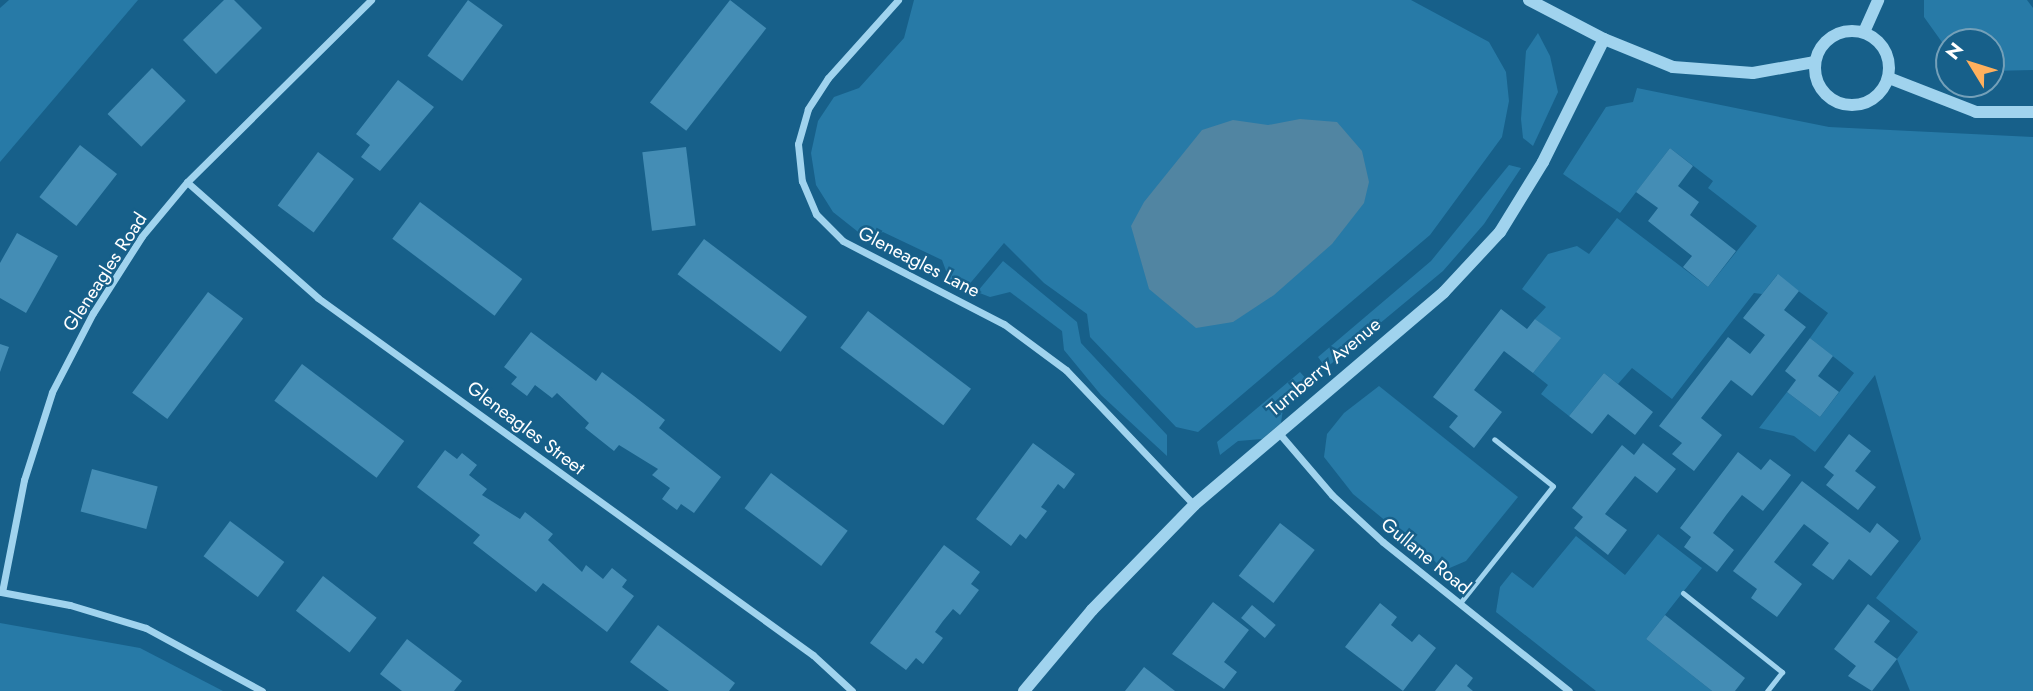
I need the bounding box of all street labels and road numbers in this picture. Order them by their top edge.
street label: Gleneagles Road [58,208,152,336]
street label: Gleneagles Lane [854,222,984,302]
street label: Turnberry Avenue [1263,313,1385,421]
street label: Gleneagles Street [463,376,589,480]
street label: Gullane Road [1376,513,1476,599]

